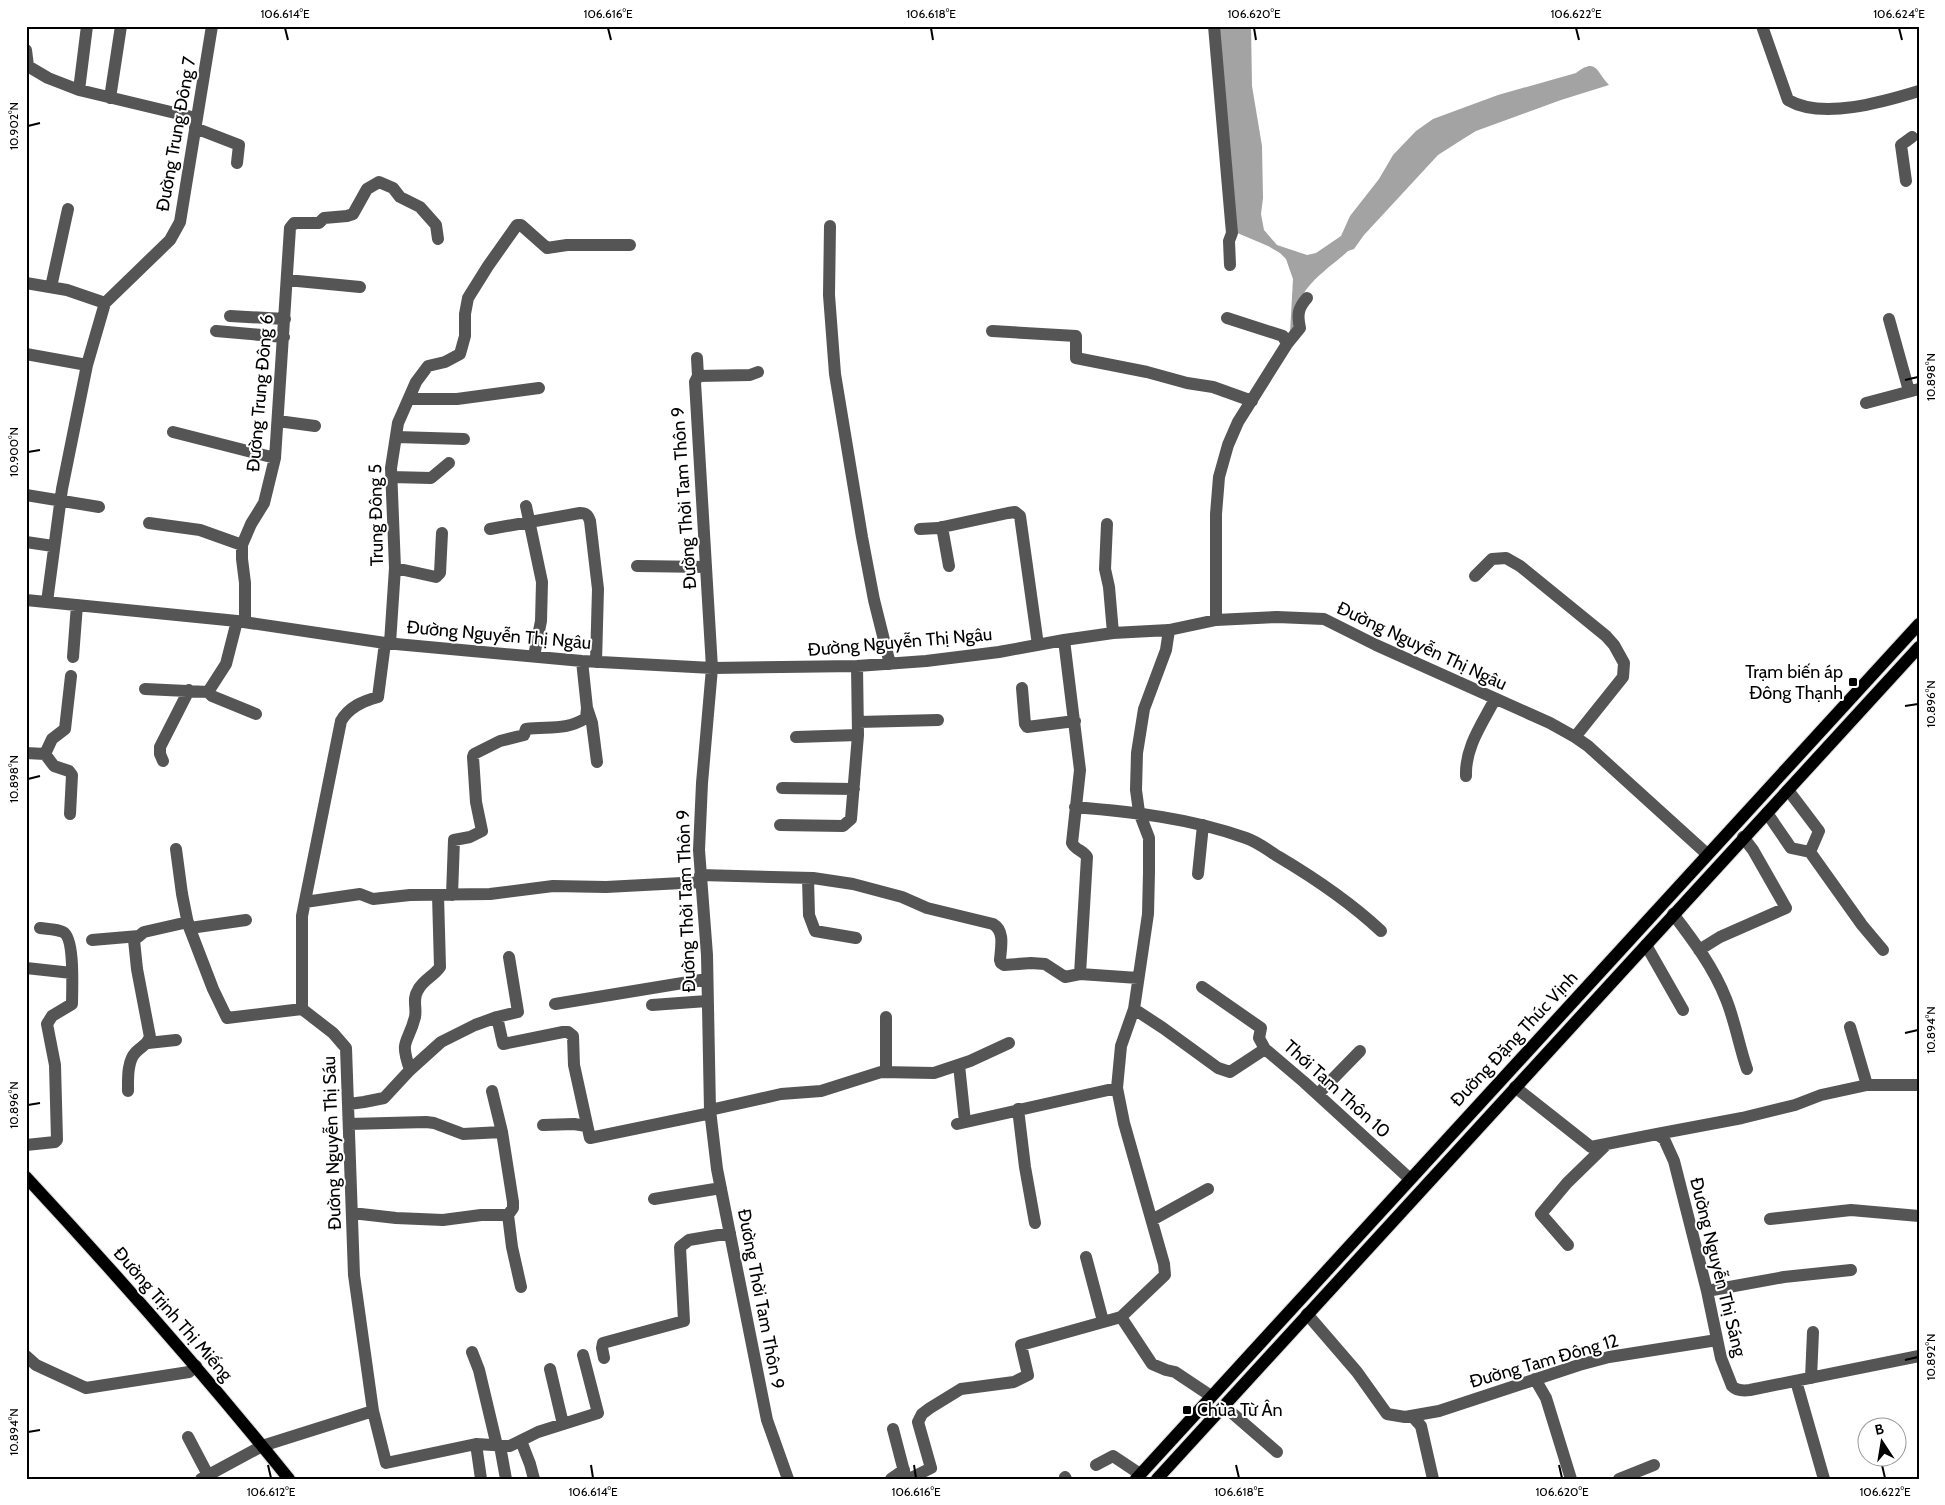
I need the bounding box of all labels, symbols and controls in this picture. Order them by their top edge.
text: 106.614°E [260,6,310,21]
text: 106.616°E [583,6,633,21]
text: 106.618°E [906,6,956,21]
text: 106.620°E [1227,6,1281,21]
text: 106.622°E [1550,6,1602,21]
text: 106.624°E [1873,6,1925,21]
street label: Đường Trung Đông 7 [152,55,200,213]
text: 10.902°N [6,102,21,150]
street label: Đường Trung Đông 6 [242,313,278,473]
text: 10.898°N [1923,353,1938,401]
street label: Đường Thời Tam Thôn 9 [667,406,701,590]
text: 10.900°N [6,427,21,477]
street label: Trung Đông 5 [364,464,388,566]
street label: Đường Nguyễn Thị Ngâu [1333,597,1511,695]
street label: Đường Nguyễn Thị Ngâu [406,616,592,654]
street label: Đường Nguyễn Thị Ngâu [807,623,993,661]
place label: Trạm biến áp Đông Thạnh [1745,661,1843,704]
marker: Trạm biến áp Đông Thạnh [1847,676,1859,688]
text: 10.896°N [1923,680,1938,728]
text: 10.898°N [6,755,21,803]
street label: Đường Thời Tam Thôn 9 [672,809,700,993]
street label: Đường Đặng Thúc Vịnh [1446,967,1582,1111]
text: 10.894°N [1923,1006,1938,1054]
street label: Thới Tam Thôn 10 [1279,1035,1395,1143]
street label: Đường Nguyễn Thị Sáu [318,1056,346,1230]
text: 10.896°N [6,1081,21,1129]
street label: Đường Nguyễn Thị Sáng [1685,1175,1751,1360]
street label: Đường Thời Tam Thôn 9 [733,1207,789,1391]
street label: Đường Trịnh Thị Miếng [109,1242,238,1386]
street label: Đường Tam Đông 12 [1467,1329,1621,1393]
text: 10.892°N [1923,1334,1938,1380]
place label: Chùa Từ Ân [1197,1399,1283,1421]
marker: Chùa Từ Ân [1181,1404,1193,1416]
text: 10.894°N [6,1408,21,1456]
north arrow [1858,1418,1908,1468]
text: B [1873,1420,1886,1439]
text: 106.612°E [247,1484,296,1499]
text: 106.614°E [568,1484,618,1499]
text: 106.616°E [891,1484,941,1499]
text: 106.618°E [1214,1484,1264,1499]
text: 106.620°E [1535,1484,1589,1499]
text: 106.622°E [1859,1484,1911,1499]

